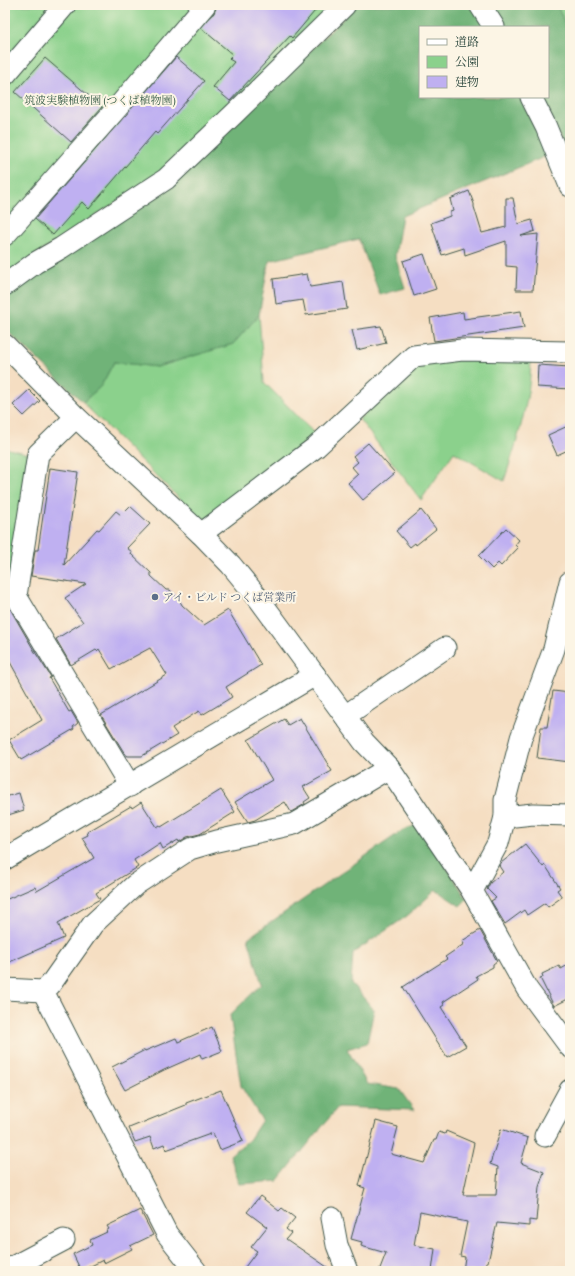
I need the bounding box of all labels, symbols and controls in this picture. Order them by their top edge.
legend [419,26,549,98]
text: 道路 [455,35,479,51]
text: 公園 [455,55,479,71]
text: 建物 [455,75,479,91]
park label: 筑波実験植物園 (つくば植物園) [24,94,176,109]
place label: アイ・ビルド つくば営業所 [163,591,296,606]
marker: アイ・ビルド つくば営業所 [150,592,160,602]

